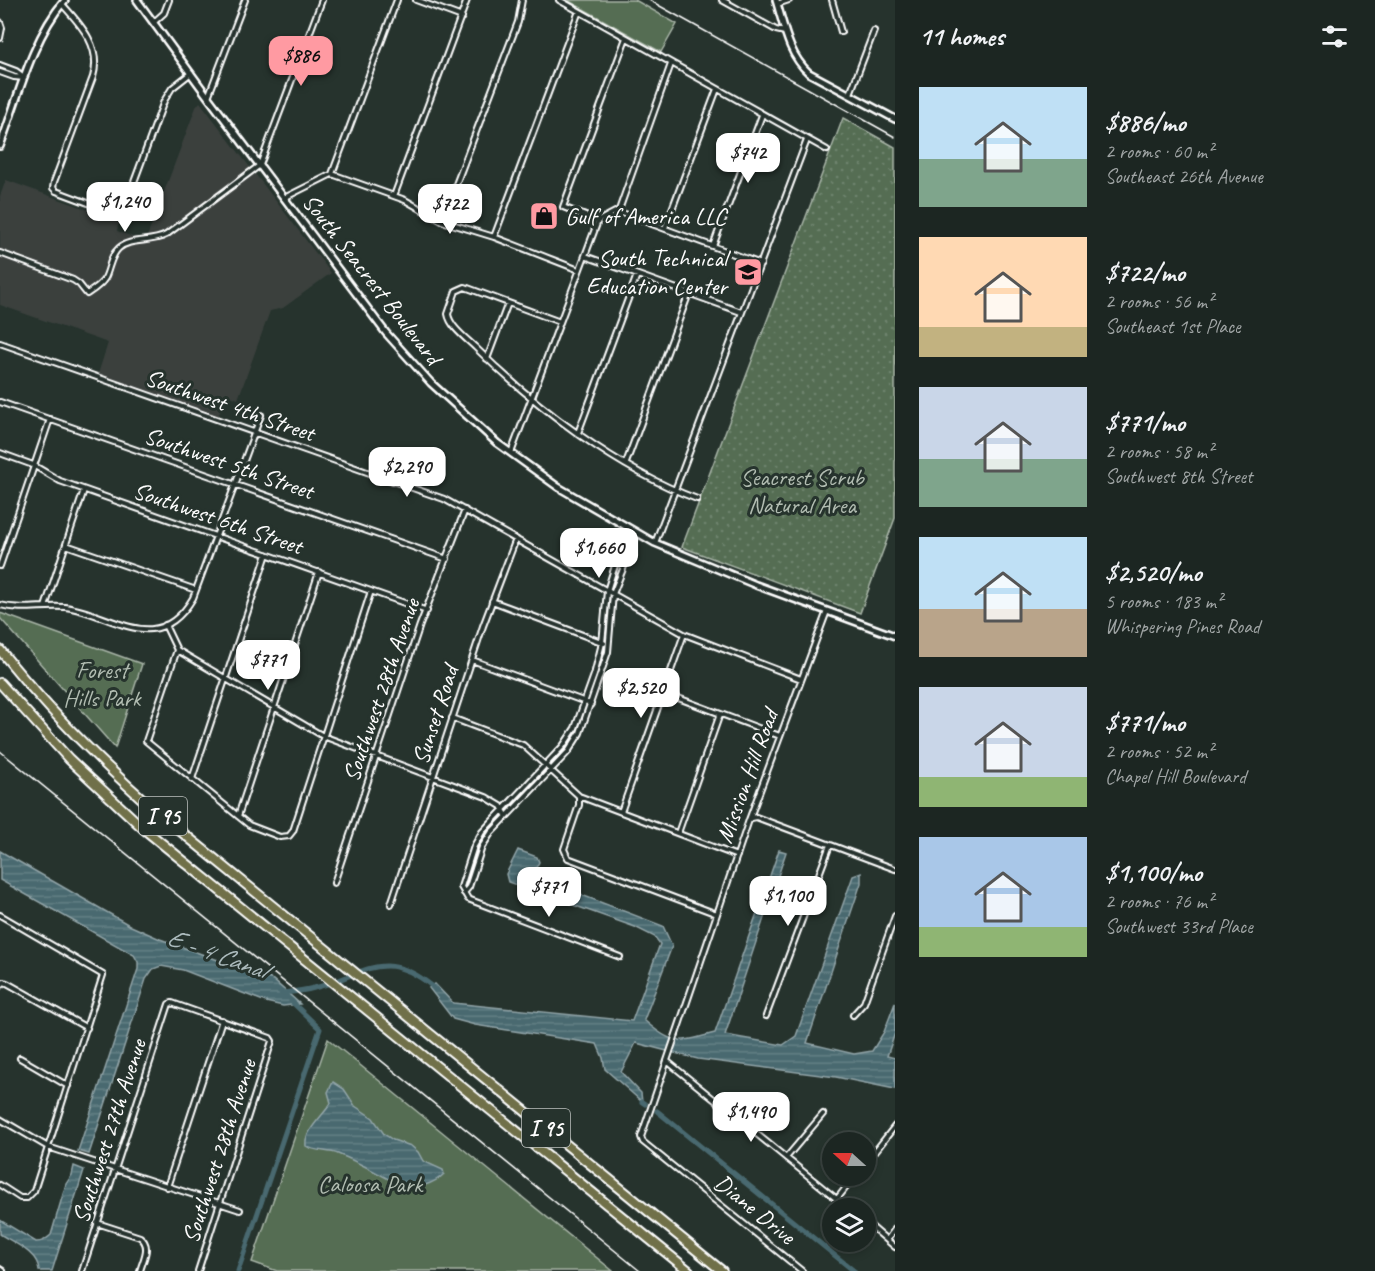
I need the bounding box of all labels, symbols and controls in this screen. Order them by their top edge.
text: 11 homes [919,20,1004,53]
icon: filters [1318,20,1351,53]
pin: $886 [265,36,337,87]
text: $886 [283,43,319,68]
text: $886/mo [1105,106,1186,139]
icon: home [967,111,1039,183]
pin: $742 [712,133,784,184]
text: 2 rooms · 60 m² [1105,139,1213,164]
text: $742 [730,140,766,165]
text: Southeast 26th Avenue [1105,164,1263,189]
pin: $1,240 [76,182,174,233]
pin: $722 [414,184,486,235]
street label: South Seacrest Boulevard [296,188,450,373]
text: $1,240 [101,189,149,214]
text: $722 [432,191,468,216]
shop icon: Gulf of America LLC [528,200,560,232]
place label: Gulf of America LLC [565,201,728,231]
place label: South Technical Education Center [586,243,731,301]
school or university icon: South Technical Education Center [732,256,764,288]
text: $722/mo [1105,256,1185,289]
icon: home [967,261,1039,333]
text: 2 rooms · 56 m² [1105,289,1213,314]
text: Southeast 1st Place [1105,314,1240,339]
street label: Southwest 4th Street [141,362,321,449]
text: $771/mo [1105,406,1185,439]
icon: home [967,411,1039,483]
street label: Southwest 5th Street [140,420,320,507]
text: 2 rooms · 58 m² [1105,439,1213,464]
pin: $2,290 [358,447,456,498]
text: $2,290 [383,454,431,479]
park label: Seacrest Scrub Natural Area [740,462,865,520]
text: Southwest 8th Street [1105,464,1253,489]
street label: Southwest 6th Street [129,475,309,562]
pin: $1,660 [550,528,648,579]
text: $1,660 [574,535,624,560]
text: $2,520/mo [1105,556,1202,589]
icon: home [967,561,1039,633]
text: 5 rooms · 183 m² [1105,589,1222,614]
street label: Southwest 28th Avenue [336,593,427,785]
text: Whispering Pines Road [1105,614,1260,639]
pin: $771 [232,640,304,691]
text: $771 [250,647,286,672]
park label: Forest Hills Park [63,655,143,713]
street label: Sunset Road [405,659,466,768]
pin: $2,520 [592,668,690,719]
text: $2,520 [617,675,665,700]
street label: Mission Hill Road [709,702,786,847]
text: $771/mo [1105,706,1185,739]
icon: home [967,711,1039,783]
text: 2 rooms · 52 m² [1105,739,1213,764]
text: Chapel Hill Boulevard [1105,764,1246,789]
road number: I 95 [139,797,187,835]
text: $1,100/mo [1105,856,1202,889]
icon: home [967,861,1039,933]
pin: $771 [513,867,585,918]
text: $771 [531,874,567,899]
pin: $1,100 [739,876,837,927]
text: $1,100 [764,883,812,908]
text: 2 rooms · 76 m² [1105,889,1213,914]
text: Southwest 33rd Place [1105,914,1253,939]
water label: E - 4 Canal [163,920,279,990]
street label: Southwest 27th Avenue [65,1033,153,1227]
street label: Southwest 28th Avenue [175,1053,263,1247]
pin: $1,490 [702,1092,800,1143]
text: $1,490 [727,1099,775,1124]
road number: I 95 [522,1109,570,1147]
north arrow [822,1132,876,1186]
map controls [822,1132,876,1252]
street label: Diane Drive [708,1167,803,1252]
park label: Caloosa Park [318,1169,424,1199]
button: layers [822,1198,876,1252]

